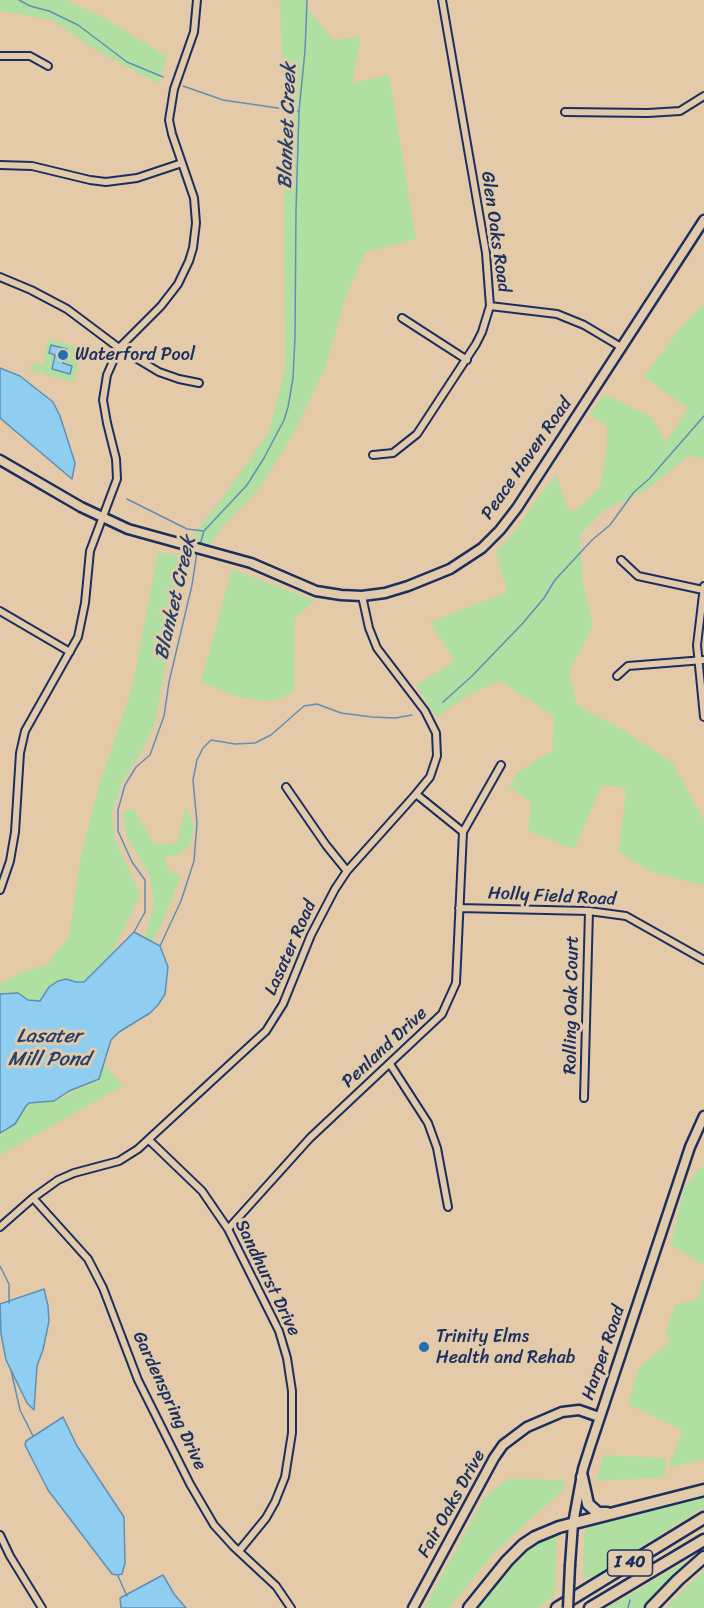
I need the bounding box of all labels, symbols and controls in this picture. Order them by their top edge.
water label: Blanket Creek [274,63,302,189]
street label: Glen Oaks Road [476,170,514,294]
place label: Waterford Pool [75,344,195,366]
marker: Waterford Pool [56,348,70,362]
street label: Peace Haven Road [477,394,577,524]
water label: Blanket Creek [150,534,202,662]
street label: Holly Field Road [488,883,616,911]
street label: Lasater Road [260,897,322,999]
street label: Rolling Oak Court [560,935,584,1075]
street label: Penland Drive [338,1003,432,1093]
water label: Lasater Mill Pond [8,1025,90,1072]
street label: Sandhurst Drive [229,1216,305,1340]
street label: Harper Road [578,1303,630,1403]
place label: Trinity Elms Health and Rehab [436,1326,575,1368]
street label: Gardenspring Drive [127,1328,211,1474]
marker: Trinity Elms Health and Rehab [417,1340,431,1354]
street label: Fair Oaks Drive [414,1446,490,1562]
road number: I 40 [608,1550,652,1576]

